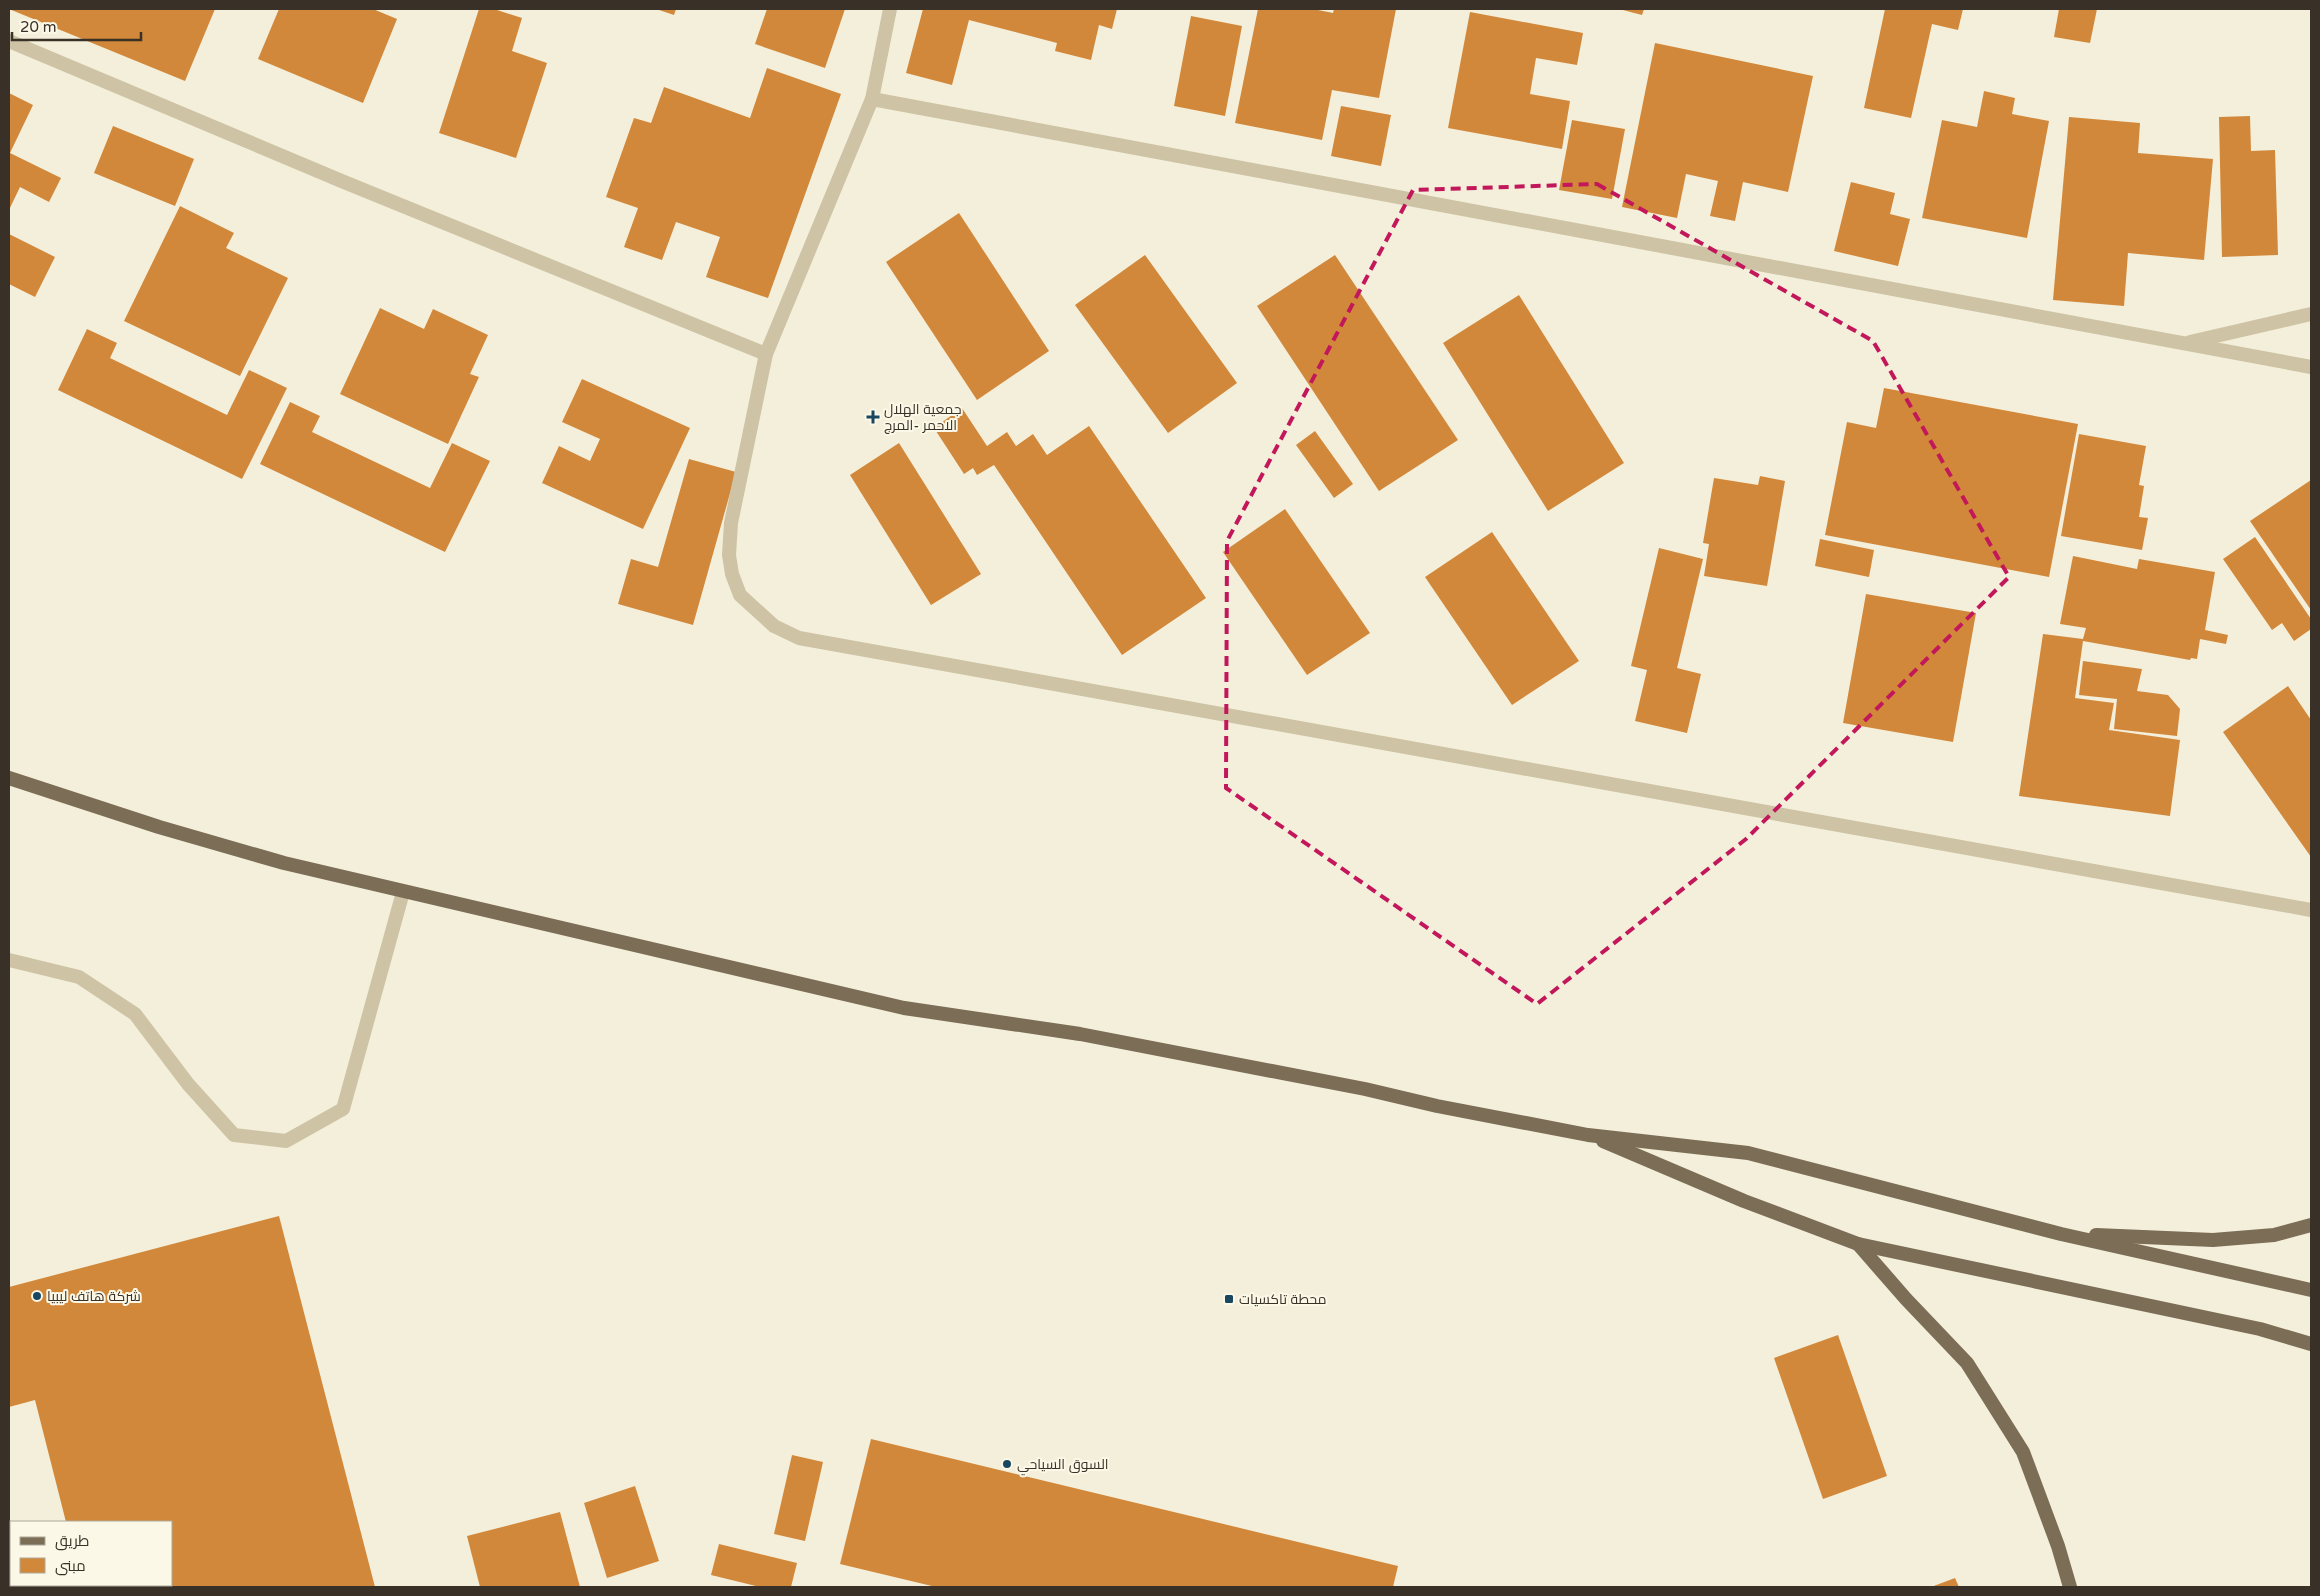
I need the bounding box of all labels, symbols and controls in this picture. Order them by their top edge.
scale bar [12,10,141,42]
text: 20 m [20,18,57,36]
place label: جمعية الهلال الاحمر -المرج [884,401,962,434]
marker: جمعية الهلال الاحمر -المرج [866,410,880,424]
place label: شركة هاتف ليبيا [47,1288,141,1305]
marker: شركة هاتف ليبيا [31,1290,43,1302]
place label: محطة تاكسيات [1239,1291,1327,1308]
marker: محطة تاكسيات [1223,1293,1235,1305]
place label: السوق السياحي [1017,1456,1109,1476]
marker: السوق السياحي [1001,1458,1013,1470]
legend [10,1521,172,1586]
text: طريق [55,1532,89,1551]
text: مبنى [55,1557,86,1576]

